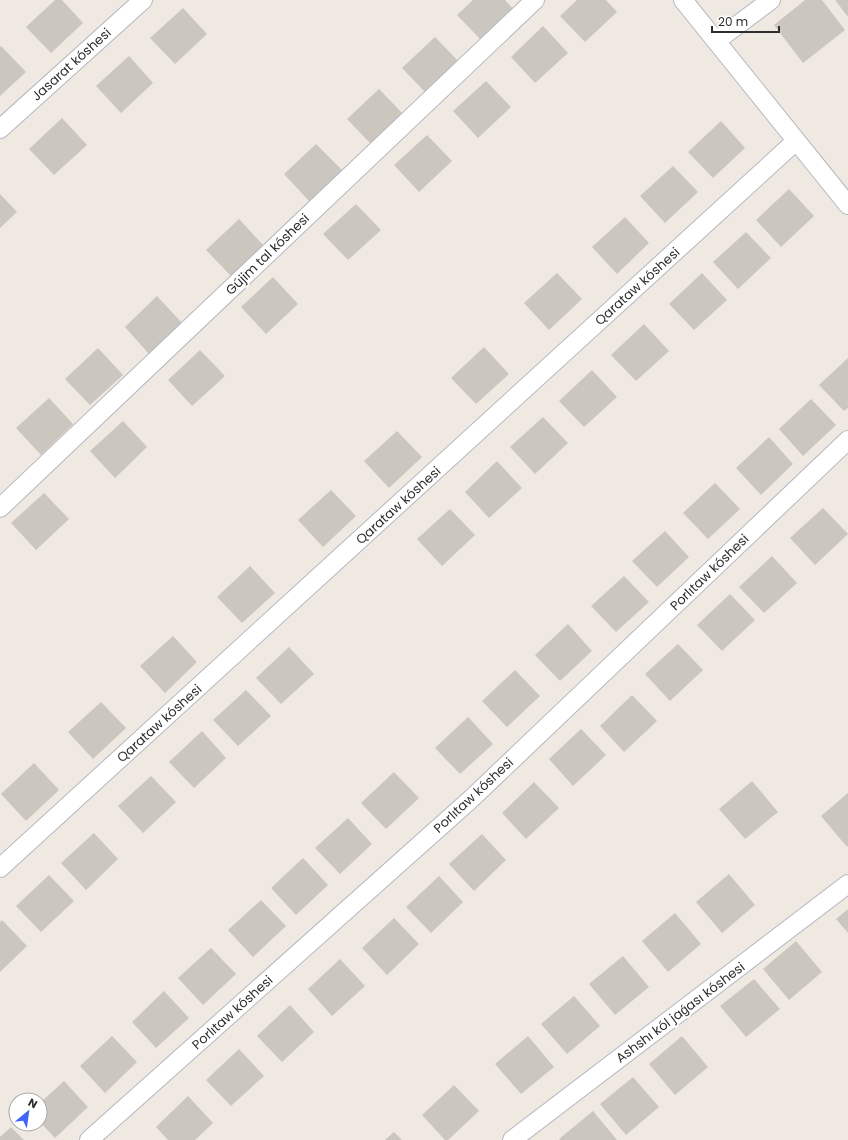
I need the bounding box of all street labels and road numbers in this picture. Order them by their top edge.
street label: Jasarat kóshesi [27,23,115,105]
street label: Gújim tal kóshesi [221,209,314,299]
street label: Qarataw kóshesi [591,243,684,330]
street label: Qarataw kóshesi [352,462,445,549]
street label: Porlıtaw kóshesi [666,530,753,615]
street label: Qarataw kóshesi [113,680,206,767]
street label: Porlıtaw kóshesi [429,753,517,837]
street label: Ashshı kól jaǵası kóshesi [612,958,749,1067]
street label: Porlıtaw kóshesi [188,971,277,1054]

